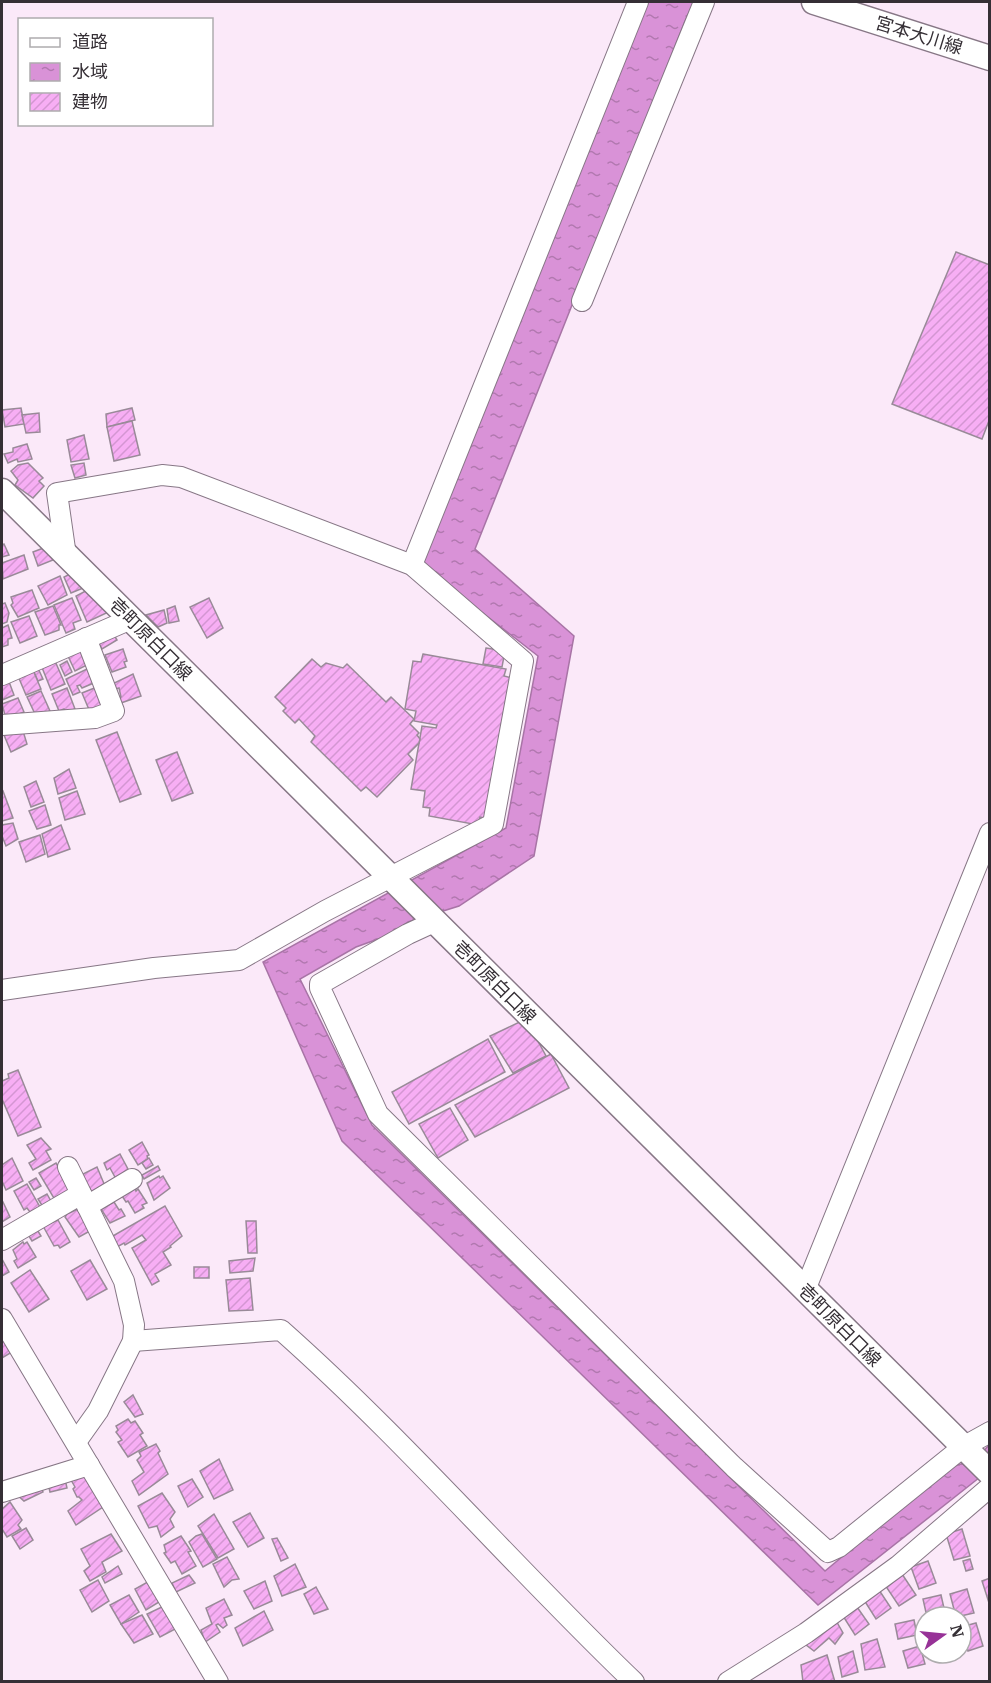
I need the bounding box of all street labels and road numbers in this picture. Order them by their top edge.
street label: 宮本大川線 [873,11,965,59]
street label: 壱町原白口線 [105,593,197,685]
street label: 壱町原白口線 [449,936,541,1028]
street label: 壱町原白口線 [794,1279,886,1371]

